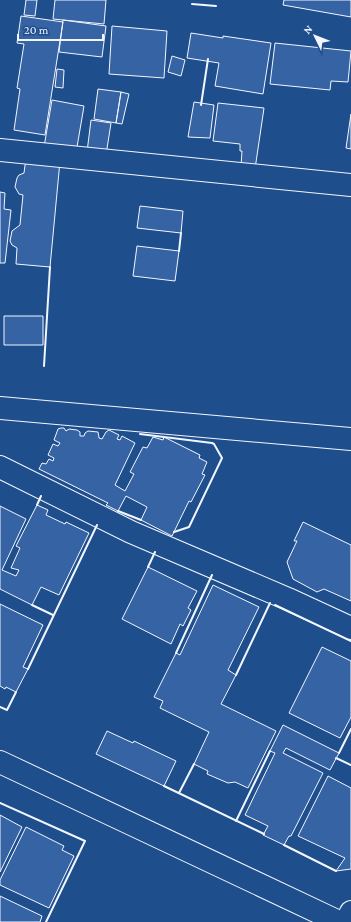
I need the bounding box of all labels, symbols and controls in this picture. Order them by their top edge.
scale bar [18,16,103,42]
north arrow [295,16,335,56]
text: N [301,22,315,36]
text: 20 m [24,23,49,37]

